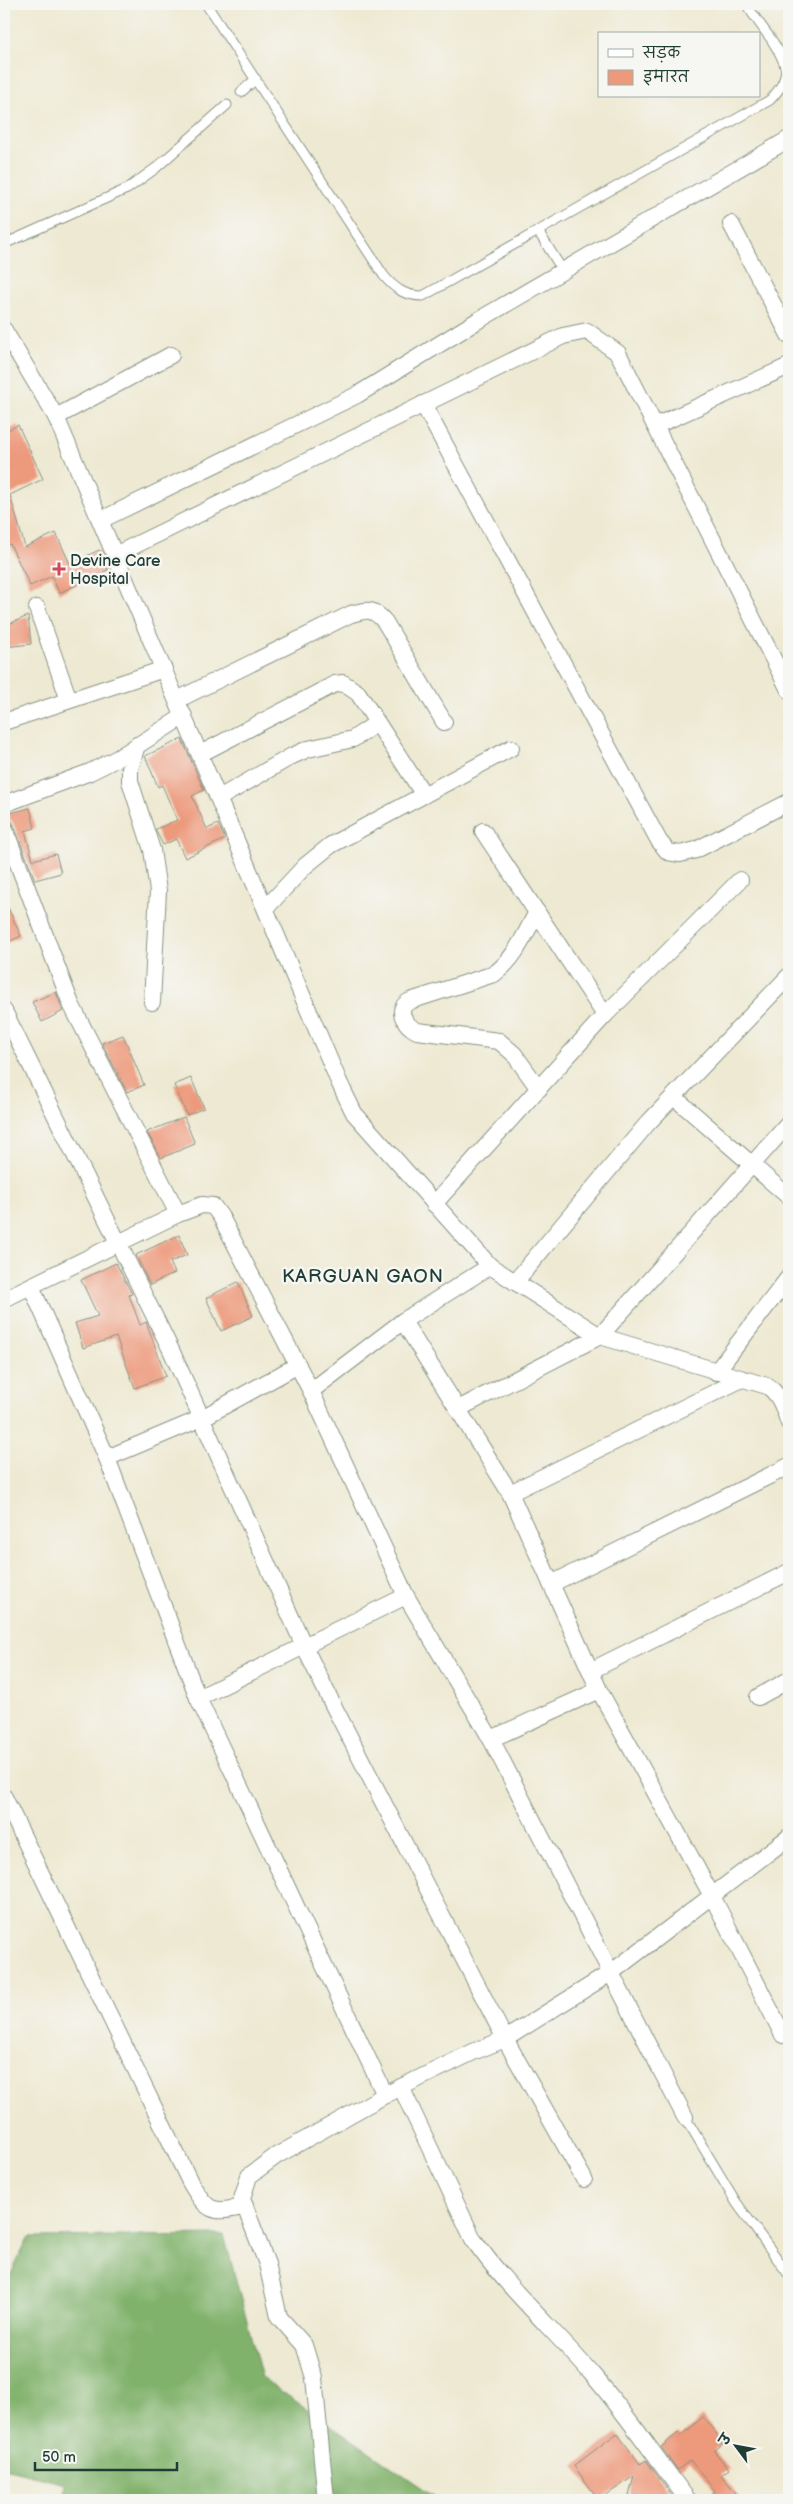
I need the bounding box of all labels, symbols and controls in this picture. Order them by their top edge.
legend [598,32,760,98]
text: सड़क [642,44,681,63]
text: इमारत [643,68,690,87]
place label: Devine Care Hospital [70,552,161,589]
marker: Devine Care Hospital [52,562,66,576]
district label: KARGUAN GAON [282,1265,444,1288]
north arrow [710,2422,760,2472]
text: उ [715,2429,736,2450]
scale bar [35,2439,178,2471]
text: 50 m [42,2448,76,2467]

